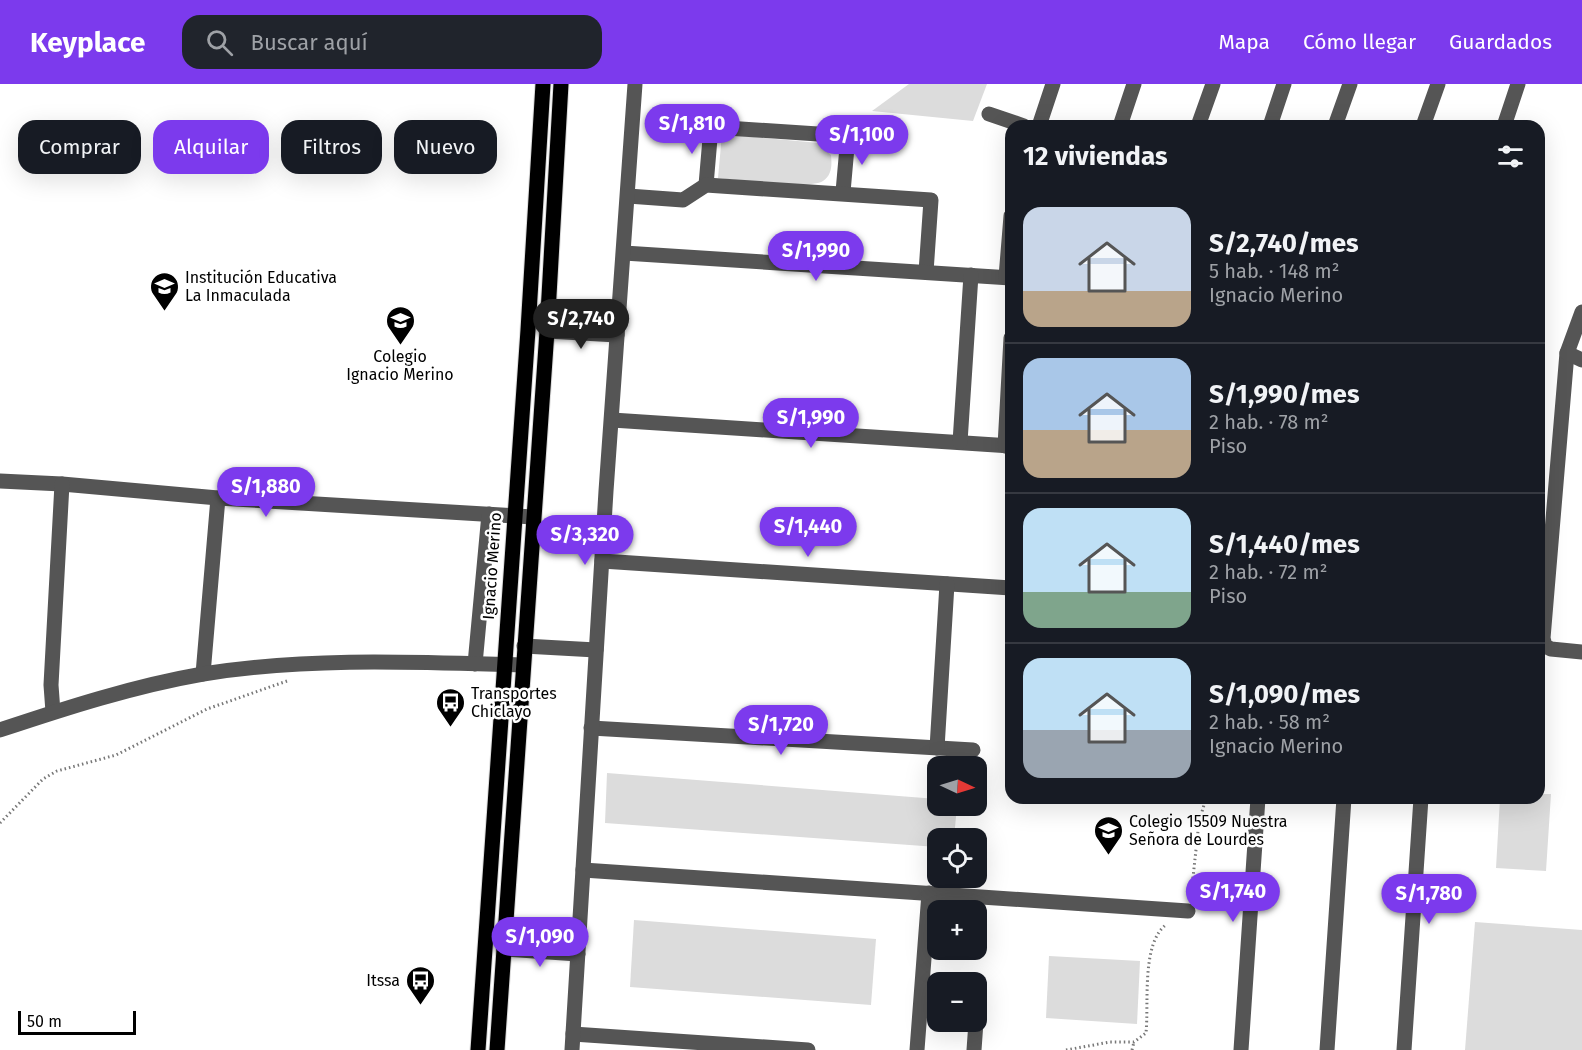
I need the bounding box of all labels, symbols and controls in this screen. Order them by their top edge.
search box [182,15,602,69]
text: Keyplace [30,26,146,59]
icon: search [203,26,236,59]
text: Buscar aquí [251,29,368,56]
text: Mapa [1218,29,1270,55]
text: Cómo llegar [1303,29,1416,55]
text: Guardados [1449,29,1552,55]
pin: S/1,810 [637,104,747,155]
text: S/1,810 [659,111,725,135]
pin: S/1,100 [807,115,917,166]
chip: Comprar [18,120,141,174]
chip: Alquilar [153,120,269,174]
chip: Filtros [281,120,382,174]
chip: Nuevo [394,120,497,174]
text: S/1,100 [829,122,895,146]
icon: filters [1494,140,1527,173]
text: 12 viviendas [1023,141,1168,172]
text: S/2,740/mes [1209,228,1359,259]
pin: S/1,990 [761,231,871,282]
icon: home [1071,231,1143,303]
text: S/1,990 [782,238,850,262]
text: 5 hab. · 148 m² [1209,259,1339,283]
place label: Institución Educativa La Inmaculada [185,268,337,305]
school or university icon: Institución Educativa La Inmaculada [148,270,180,312]
text: Ignacio Merino [1209,283,1343,307]
pin: S/2,740 [526,299,636,350]
school or university icon: Colegio Ignacio Merino [384,304,416,346]
text: S/2,740 [547,306,615,330]
place label: Colegio Ignacio Merino [346,347,454,384]
text: S/1,990/mes [1209,379,1360,410]
icon: home [1071,382,1143,454]
pin: S/1,990 [756,398,866,449]
text: S/1,990 [777,405,845,429]
text: 2 hab. · 78 m² [1209,410,1329,434]
text: Piso [1209,434,1247,458]
pin: S/1,880 [211,467,321,518]
text: S/1,880 [231,474,301,498]
pin: S/1,440 [753,507,863,558]
street label: Ignacio Merino [479,512,505,620]
text: S/1,440 [774,514,842,538]
pin: S/3,320 [530,515,640,566]
text: S/3,320 [551,522,620,546]
text: S/1,440/mes [1209,529,1360,560]
icon: home [1071,532,1143,604]
text: 2 hab. · 72 m² [1209,560,1328,584]
text: Piso [1209,584,1247,608]
text: S/1,090/mes [1209,679,1360,710]
icon: home [1071,682,1143,754]
place label: Transportes Chiclayo [471,684,557,721]
bus stop icon: Transportes Chiclayo [434,686,466,728]
pin: S/1,720 [726,705,836,756]
text: 2 hab. · 58 m² [1209,710,1330,734]
text: S/1,720 [748,712,814,736]
text: Ignacio Merino [1209,734,1343,758]
north arrow [927,756,987,816]
map controls [927,756,987,1032]
place label: Colegio 15509 Nuestra Señora de Lourdes [1129,812,1288,849]
school or university icon: Colegio 15509 Nuestra Señora de Lourdes [1092,814,1124,856]
button: locate [927,828,987,888]
pin: S/1,740 [1178,872,1288,923]
pin: S/1,780 [1374,874,1484,925]
text: S/1,740 [1200,879,1266,903]
text: S/1,780 [1395,881,1463,905]
button: + [927,900,987,960]
pin: S/1,090 [485,917,595,968]
text: S/1,090 [506,924,574,948]
bus stop icon: Itssa [405,964,437,1006]
place label: Itssa [366,971,400,990]
button: − [927,972,987,1032]
scale bar [18,1008,136,1036]
text: 50 m [27,1012,62,1031]

